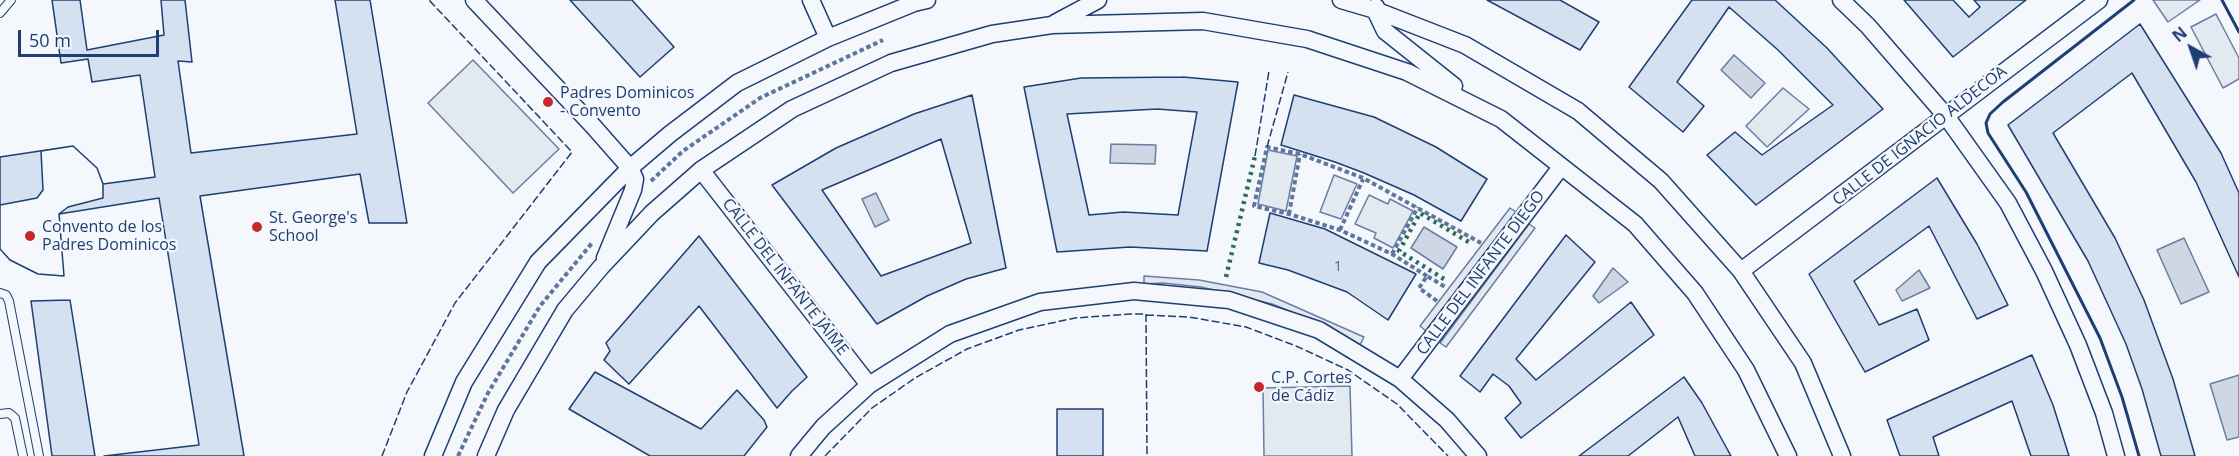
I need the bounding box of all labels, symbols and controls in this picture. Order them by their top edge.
scale bar [21,18,162,56]
north arrow [2161,18,2221,78]
text: N [2167,22,2191,47]
text: 50 m [29,28,71,52]
street label: CALLE DE IGNACIO ALDECOA [1829,62,2011,210]
place label: Padres Dominicos - Convento [560,83,694,121]
marker: Padres Dominicos - Convento [541,95,555,109]
street label: CALLE DEL INFANTE DIEGO [1413,187,1549,359]
street label: CALLE DEL INFANTE JAIME [718,195,852,359]
place label: St. George's School [269,208,357,246]
place label: Convento de los Padres Dominicos [42,217,176,255]
marker: St. George's School [250,220,264,234]
marker: Convento de los Padres Dominicos [23,229,37,243]
house number: 1 [1334,259,1342,275]
place label: C.P. Cortes de Cádiz [1271,368,1352,406]
marker: C.P. Cortes de Cádiz [1252,380,1266,394]

